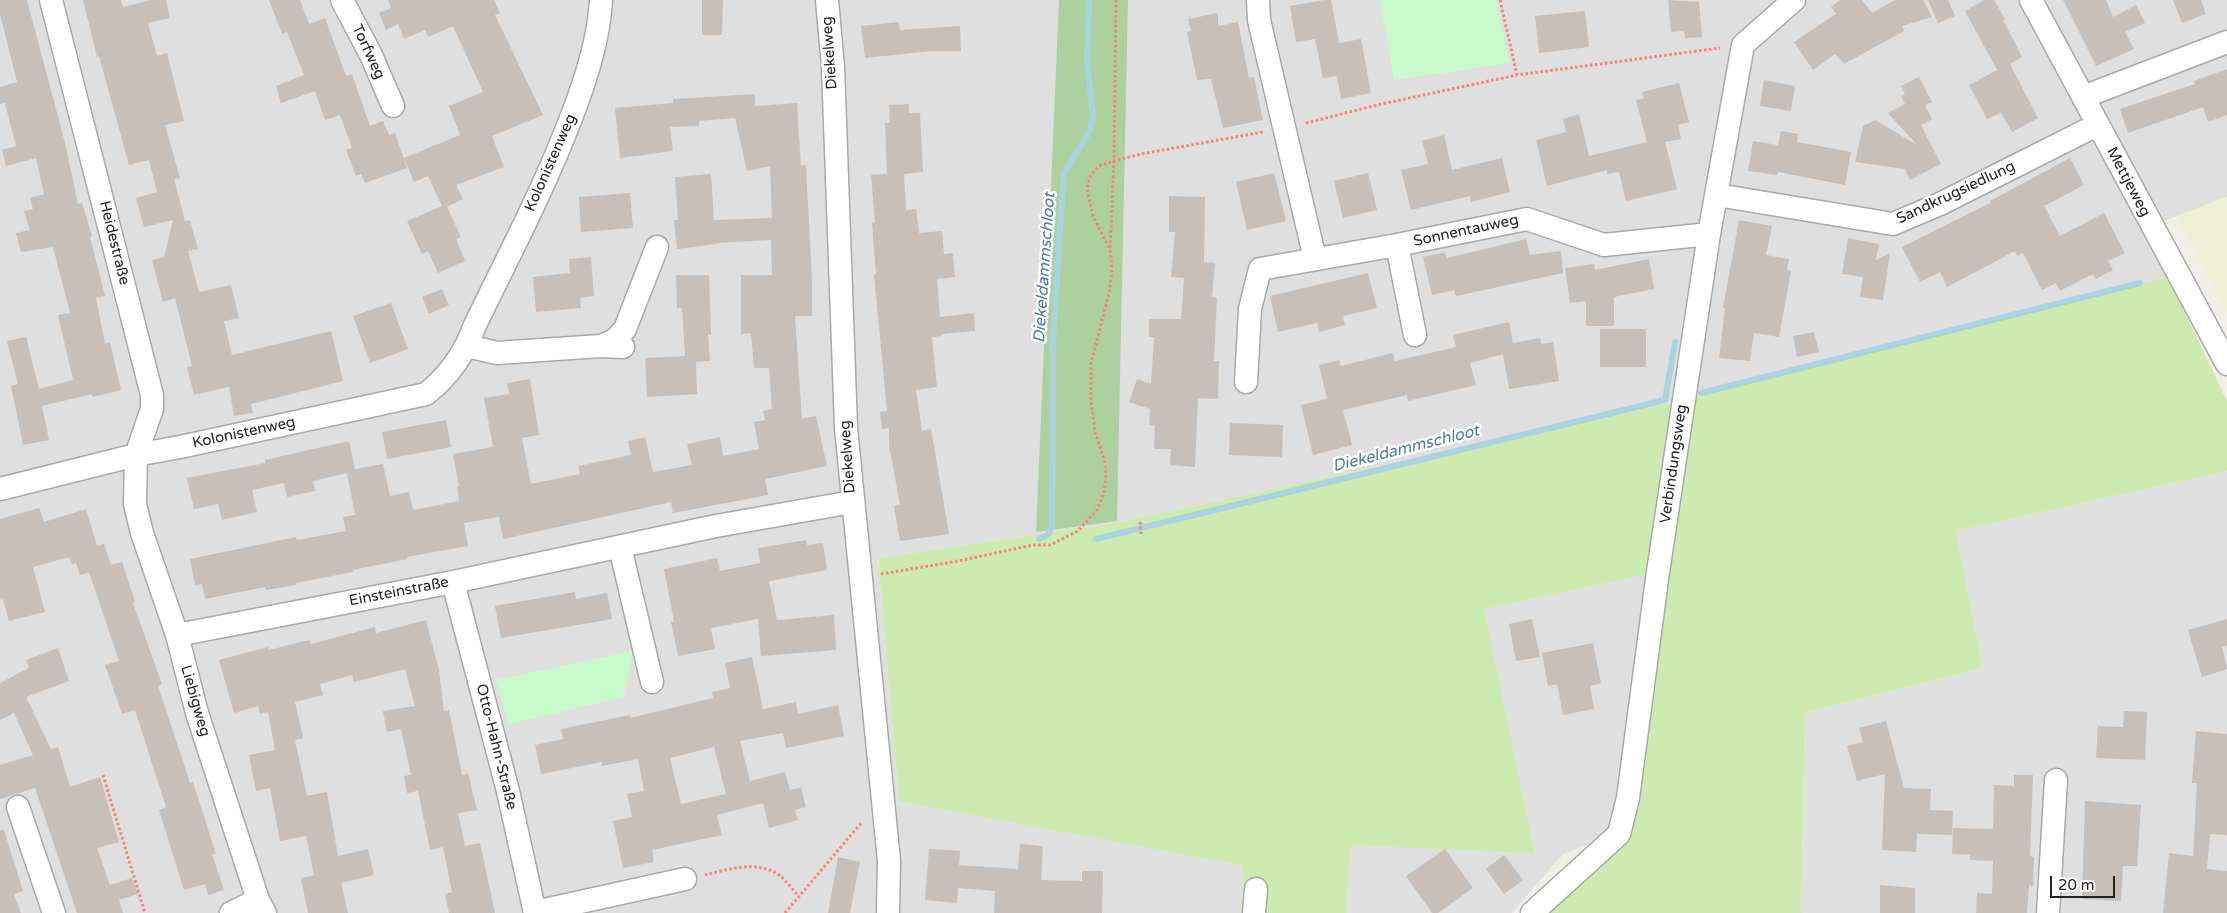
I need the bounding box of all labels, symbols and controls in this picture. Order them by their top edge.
street label: Diekelweg [818,16,842,90]
street label: Torfweg [347,22,389,82]
street label: Kolonistenweg [521,111,581,215]
street label: Mettjeweg [2102,144,2154,220]
street label: Sandkrugsiedlung [1894,158,2018,228]
water label: Diekeldammschloot [1030,192,1060,344]
street label: Heidestraße [95,199,133,287]
street label: Sonnentauweg [1412,211,1520,251]
street label: Verbindungsweg [1657,403,1691,525]
street label: Kolonistenweg [191,413,297,453]
street label: Diekelweg [836,420,860,494]
water label: Diekeldammschloot [1331,421,1481,477]
street label: Einsteinstraße [348,574,450,610]
street label: Liebigweg [176,663,214,739]
street label: Otto-Hahn-Straße [472,682,520,812]
scale bar [2052,866,2117,898]
text: 20 m [2058,876,2095,894]

